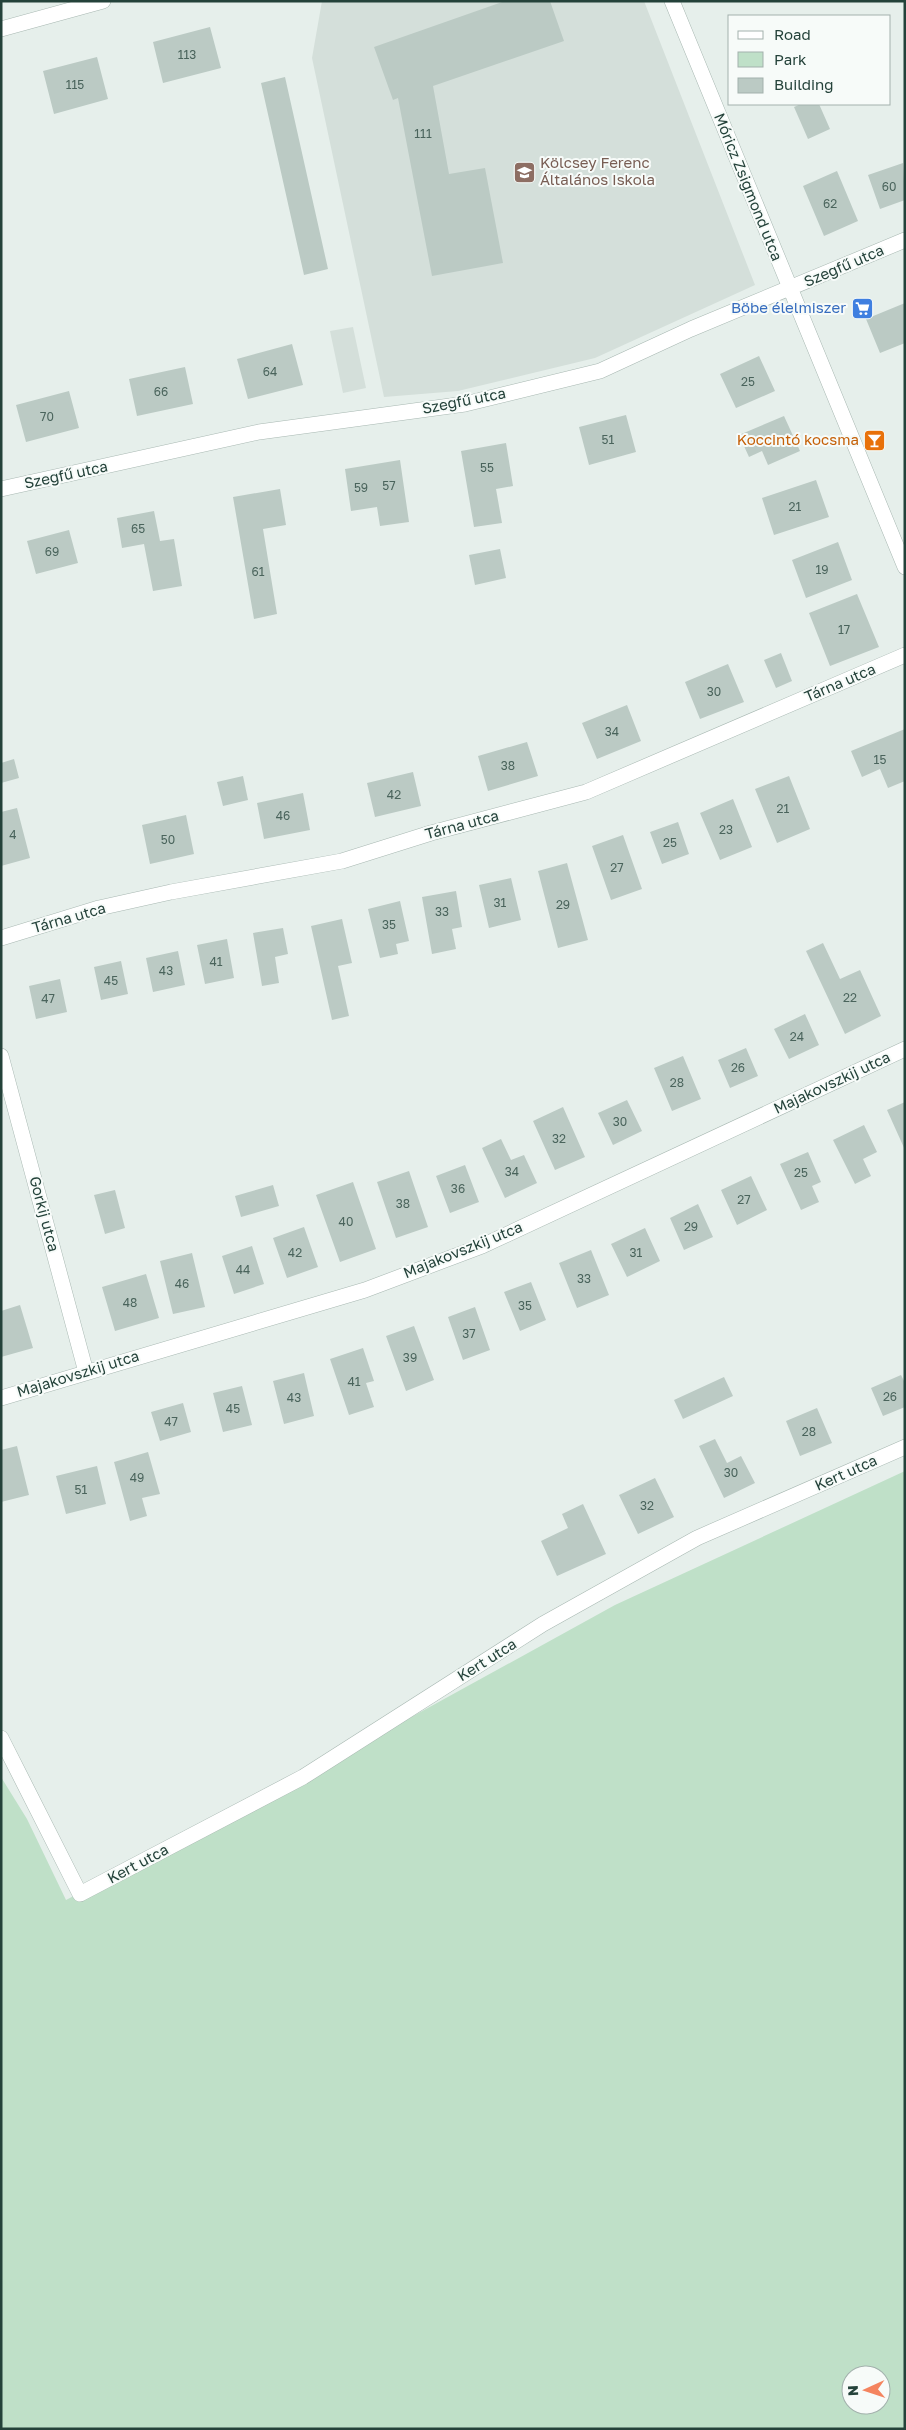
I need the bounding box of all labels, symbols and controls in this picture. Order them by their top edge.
legend [728,15,891,105]
text: Road [774,25,811,43]
house number: 113 [178,47,196,62]
text: Park [774,50,807,68]
text: Building [774,75,834,93]
house number: 115 [66,77,84,92]
street label: Móricz Zsigmond utca [711,110,787,263]
house number: 111 [414,126,432,141]
place label: Kölcsey Ferenc Általános Iskola [540,153,655,188]
school or university icon: Kölcsey Ferenc Általános Iskola [512,160,536,184]
house number: 60 [882,179,896,194]
house number: 62 [823,196,837,211]
street label: Szegfű utca [801,240,886,290]
supermarket icon: Böbe élelmiszer [850,296,874,320]
place label: Böbe élelmiszer [731,298,846,316]
house number: 64 [263,364,277,379]
house number: 25 [741,374,755,389]
street label: Szegfű utca [420,383,507,417]
house number: 66 [154,384,168,399]
house number: 70 [40,409,54,424]
bar icon: Koccintó kocsma [863,428,887,452]
place label: Koccintó kocsma [737,430,859,448]
house number: 51 [602,432,615,447]
street label: Szegfű utca [22,456,109,492]
house number: 55 [480,460,494,475]
house number: 57 [382,478,396,493]
house number: 59 [354,480,368,495]
house number: 21 [789,499,802,514]
house number: 65 [131,521,145,536]
house number: 69 [45,544,59,559]
house number: 19 [815,562,829,577]
house number: 61 [251,564,265,579]
house number: 17 [838,622,850,637]
street label: Tárna utca [801,659,878,705]
house number: 30 [707,684,721,699]
house number: 34 [605,724,619,739]
house number: 15 [874,752,886,767]
house number: 38 [501,758,515,773]
house number: 42 [387,787,401,802]
house number: 21 [777,801,790,816]
street label: Tárna utca [423,806,501,842]
house number: 46 [276,808,290,823]
house number: 23 [719,822,733,837]
house number: 4 [9,827,17,842]
house number: 50 [161,832,175,847]
house number: 25 [663,835,677,850]
house number: 27 [610,860,624,875]
house number: 31 [494,895,507,910]
house number: 29 [556,897,570,912]
street label: Tárna utca [30,898,107,936]
house number: 33 [435,904,449,919]
house number: 35 [382,917,396,932]
house number: 41 [209,954,223,969]
house number: 43 [159,963,173,978]
house number: 45 [104,973,118,988]
house number: 22 [843,990,857,1005]
house number: 47 [41,991,55,1006]
house number: 24 [790,1029,804,1044]
street label: Majakovszkij utca [770,1047,893,1117]
house number: 26 [731,1060,745,1075]
house number: 28 [670,1075,684,1090]
house number: 30 [613,1114,627,1129]
house number: 32 [552,1131,566,1146]
house number: 34 [505,1164,519,1179]
house number: 25 [794,1165,808,1180]
street label: Gorkij utca [26,1174,64,1253]
house number: 36 [451,1181,465,1196]
house number: 27 [737,1192,751,1207]
house number: 38 [396,1196,410,1211]
house number: 40 [339,1214,353,1229]
street label: Majakovszkij utca [400,1217,525,1281]
house number: 29 [684,1219,698,1234]
house number: 42 [288,1245,302,1260]
house number: 31 [630,1245,643,1260]
house number: 44 [236,1262,250,1277]
house number: 33 [577,1271,591,1286]
house number: 46 [175,1276,189,1291]
house number: 48 [123,1295,137,1310]
house number: 35 [518,1298,532,1313]
house number: 37 [462,1326,476,1341]
street label: Majakovszkij utca [14,1346,141,1400]
house number: 39 [403,1350,417,1365]
house number: 41 [347,1374,361,1389]
house number: 26 [883,1389,897,1404]
house number: 43 [287,1390,301,1405]
house number: 45 [226,1401,240,1416]
house number: 47 [164,1414,178,1429]
house number: 28 [802,1424,816,1439]
street label: Kert utca [812,1450,880,1494]
house number: 30 [724,1465,738,1480]
house number: 49 [130,1470,144,1485]
house number: 51 [75,1482,88,1497]
house number: 32 [640,1498,654,1513]
street label: Kert utca [454,1634,519,1684]
street label: Kert utca [104,1840,171,1887]
north arrow [841,2365,891,2415]
text: N [844,2385,861,2396]

